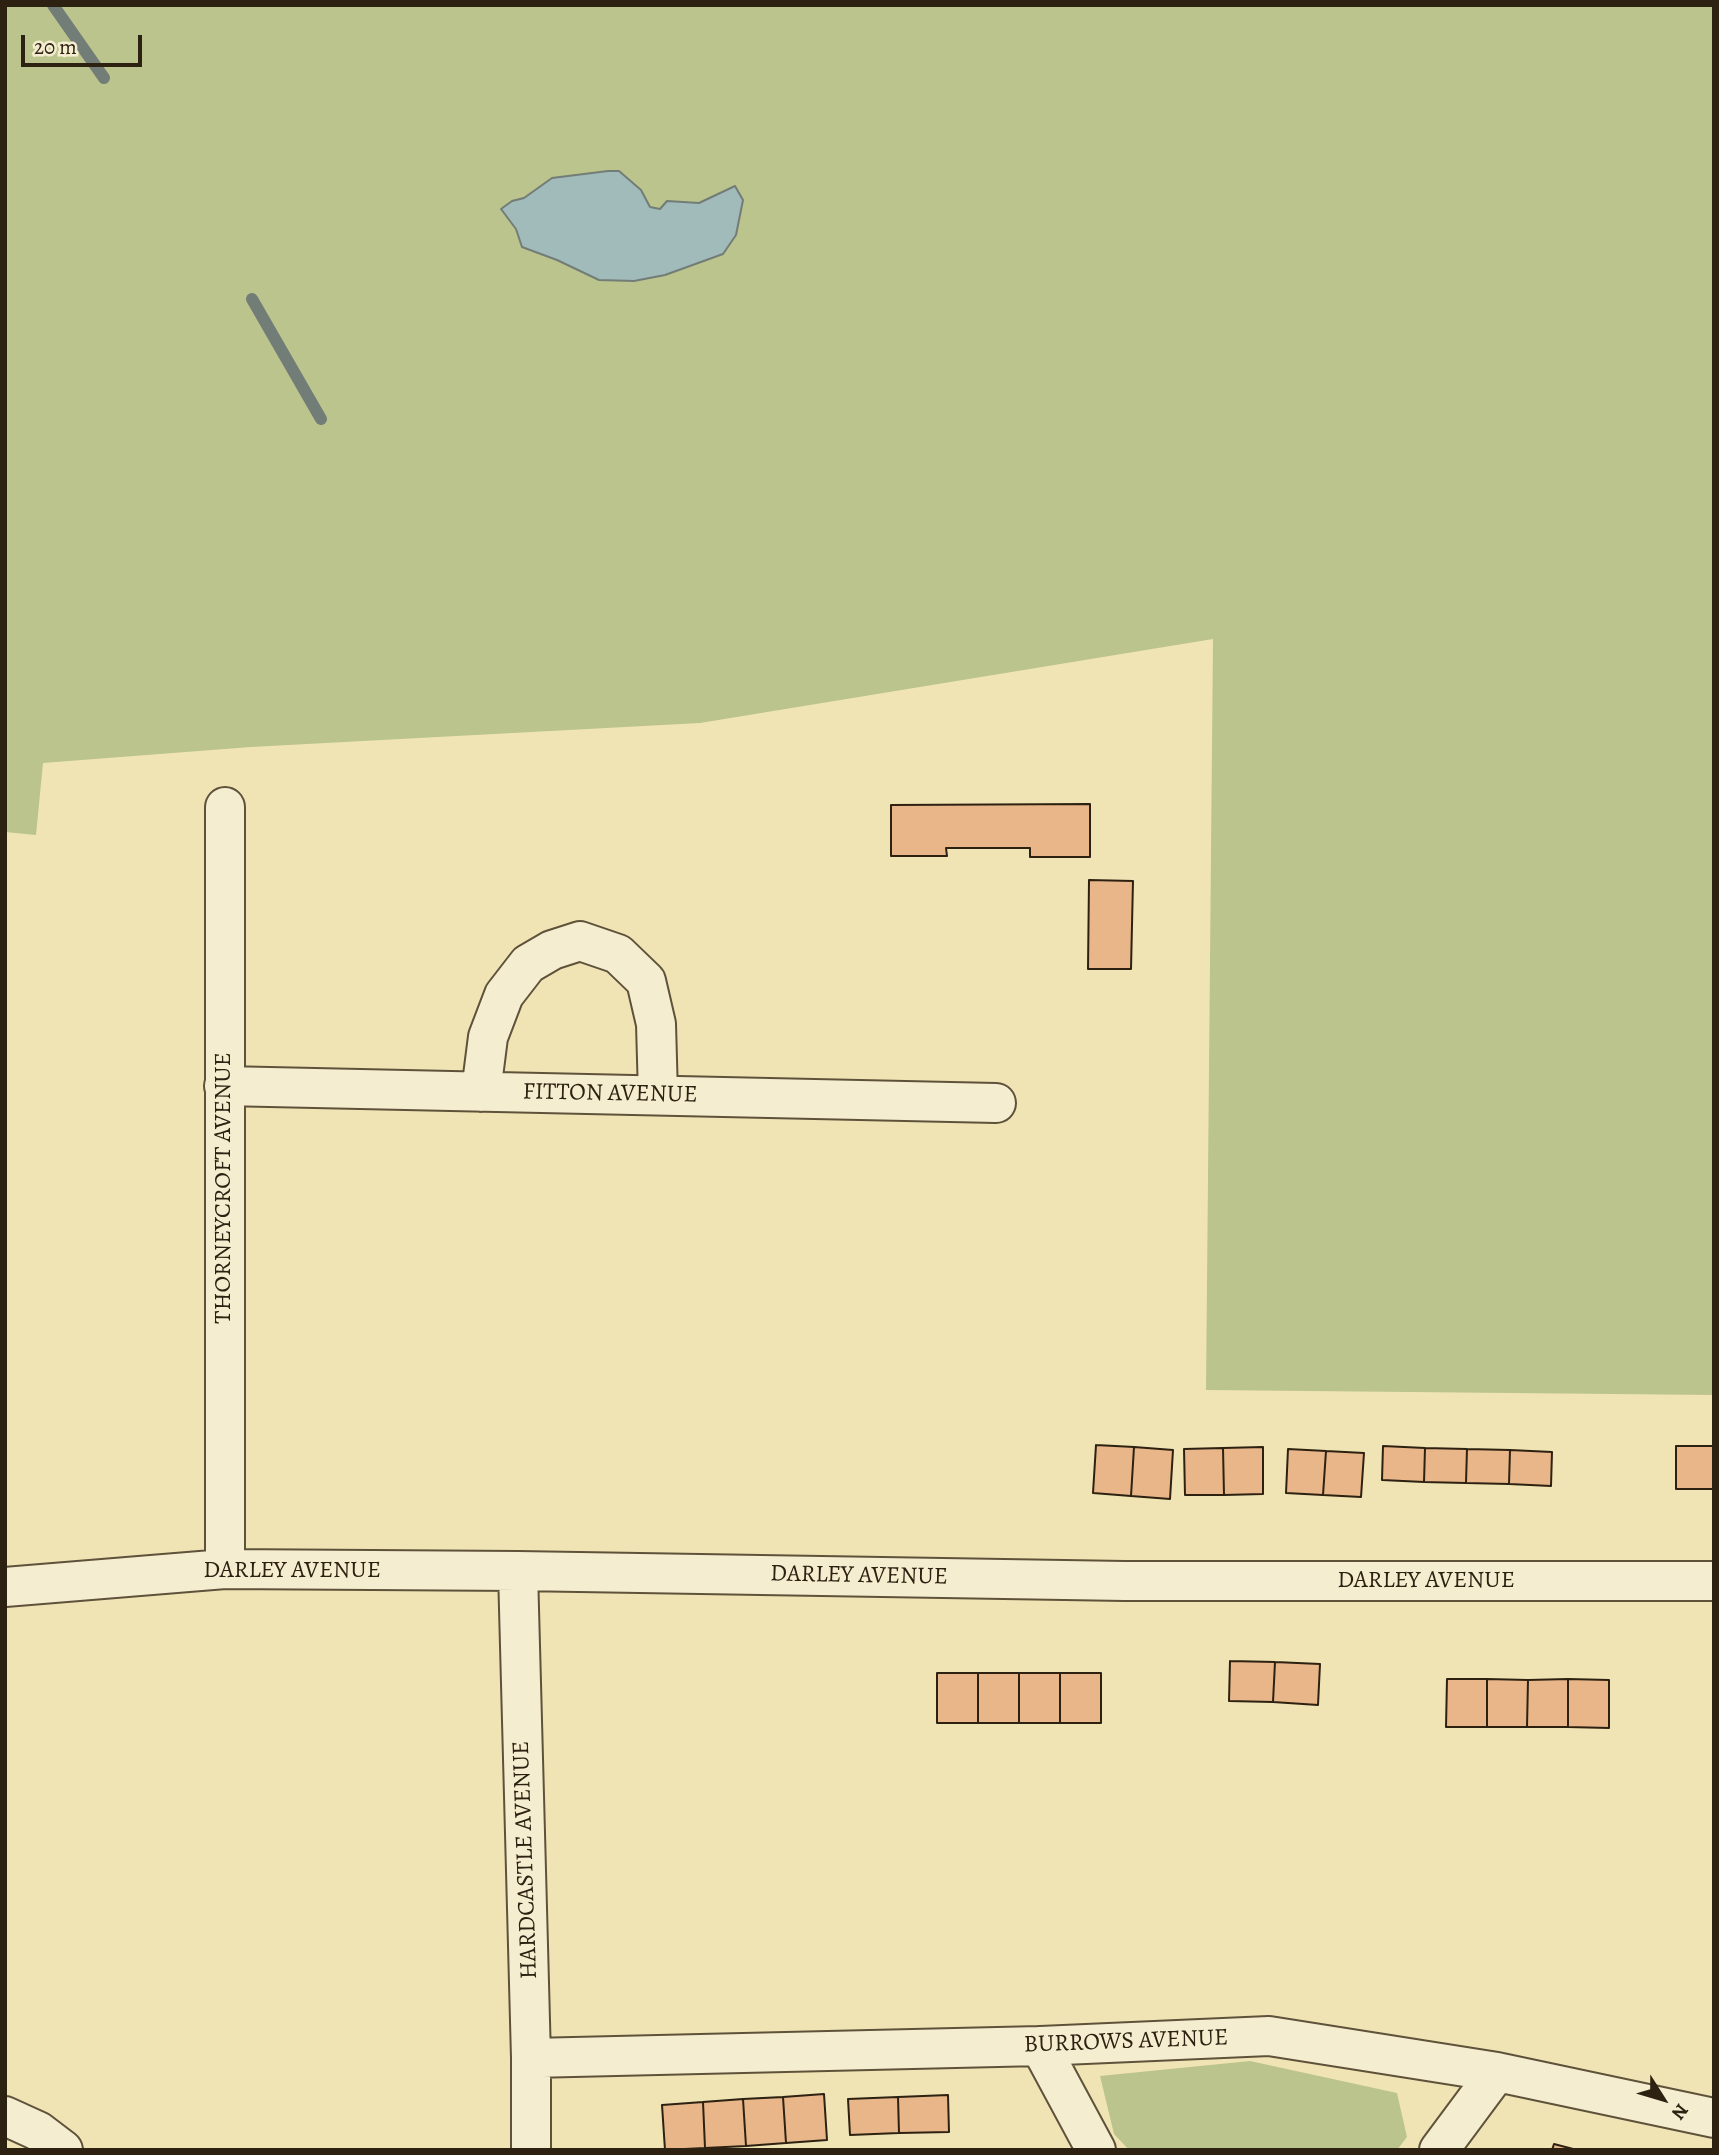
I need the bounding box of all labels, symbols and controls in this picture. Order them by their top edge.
scale bar [24,21,145,65]
text: 20 m [34,33,77,61]
street label: THORNEYCROFT AVENUE [210,1052,238,1324]
street label: FITTON AVENUE [522,1078,698,1110]
street label: DARLEY AVENUE [203,1557,381,1585]
street label: DARLEY AVENUE [770,1560,948,1592]
street label: DARLEY AVENUE [1337,1567,1515,1595]
street label: HARDCASTLE AVENUE [507,1740,545,1980]
street label: BURROWS AVENUE [1023,2024,1229,2060]
north arrow [1628,2064,1698,2134]
text: N [1665,2098,1694,2125]

